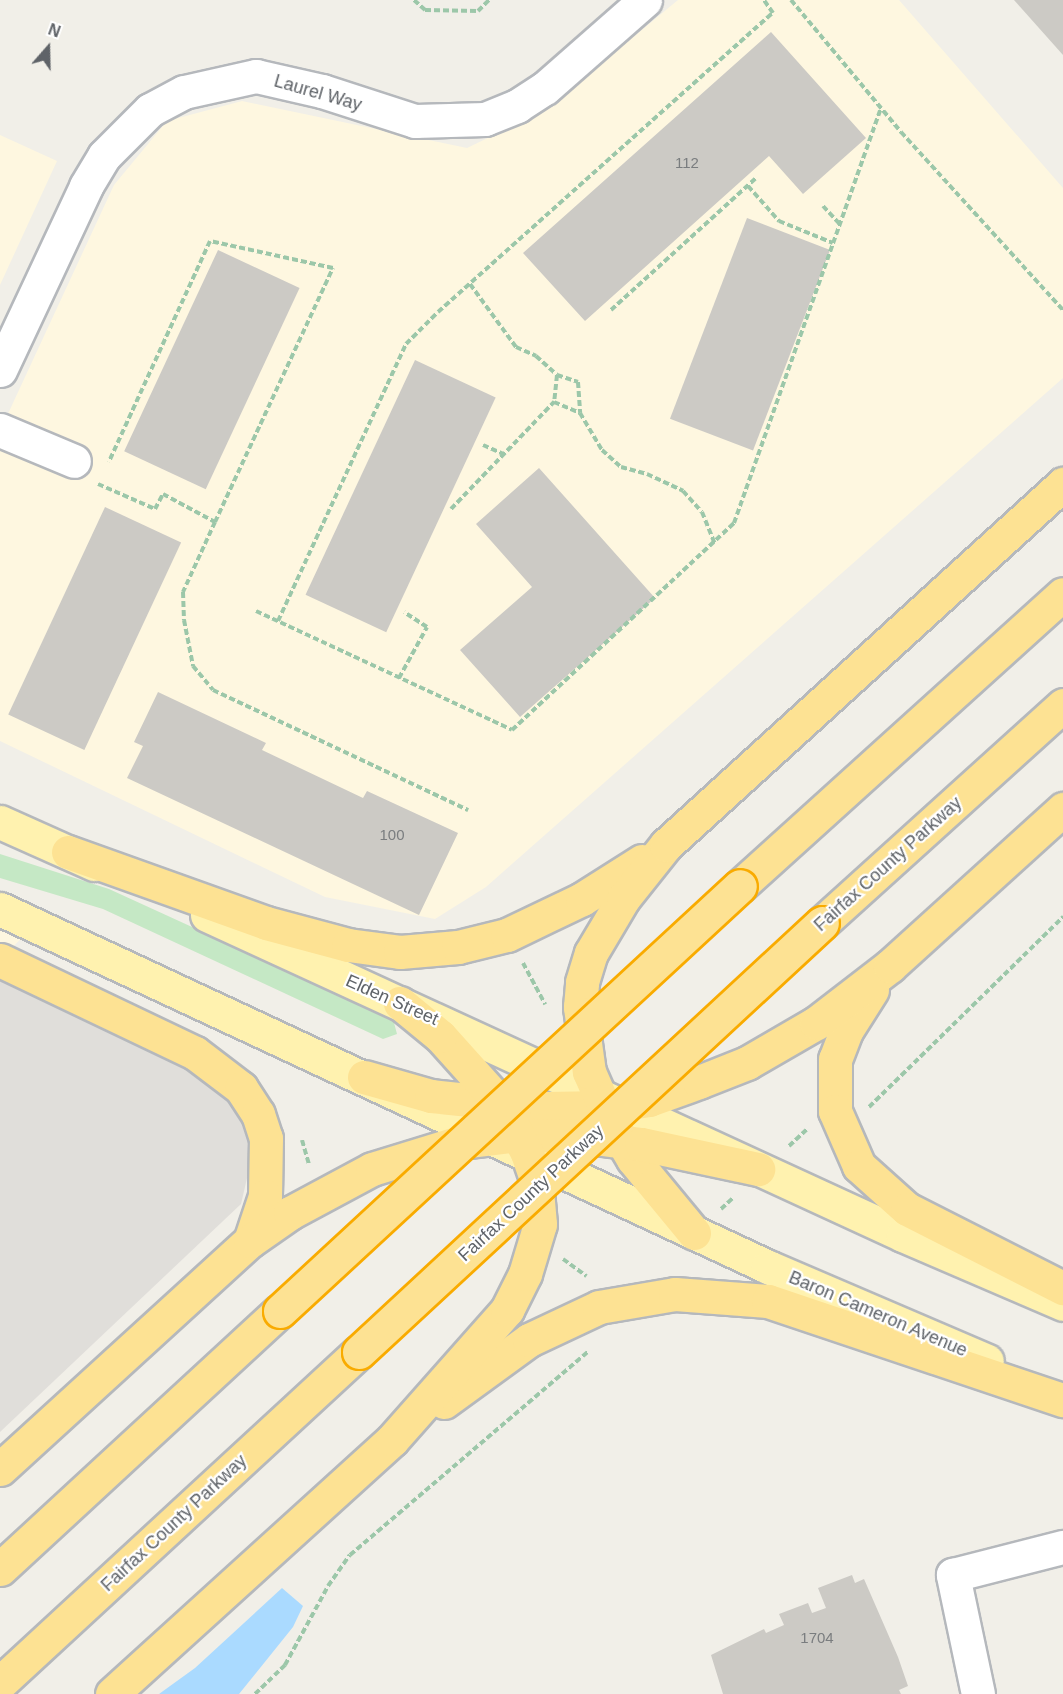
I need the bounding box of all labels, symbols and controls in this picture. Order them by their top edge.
north arrow [18,18,78,78]
text: N [46,21,63,41]
street label: Laurel Way [272,70,364,116]
house number: 112 [675,154,699,172]
street label: Fairfax County Parkway [810,792,966,936]
house number: 100 [379,826,405,844]
street label: Elden Street [342,970,442,1030]
street label: Fairfax County Parkway [454,1120,608,1266]
street label: Baron Cameron Avenue [785,1266,971,1362]
street label: Fairfax County Parkway [97,1450,251,1596]
house number: 1704 [800,1629,834,1647]

